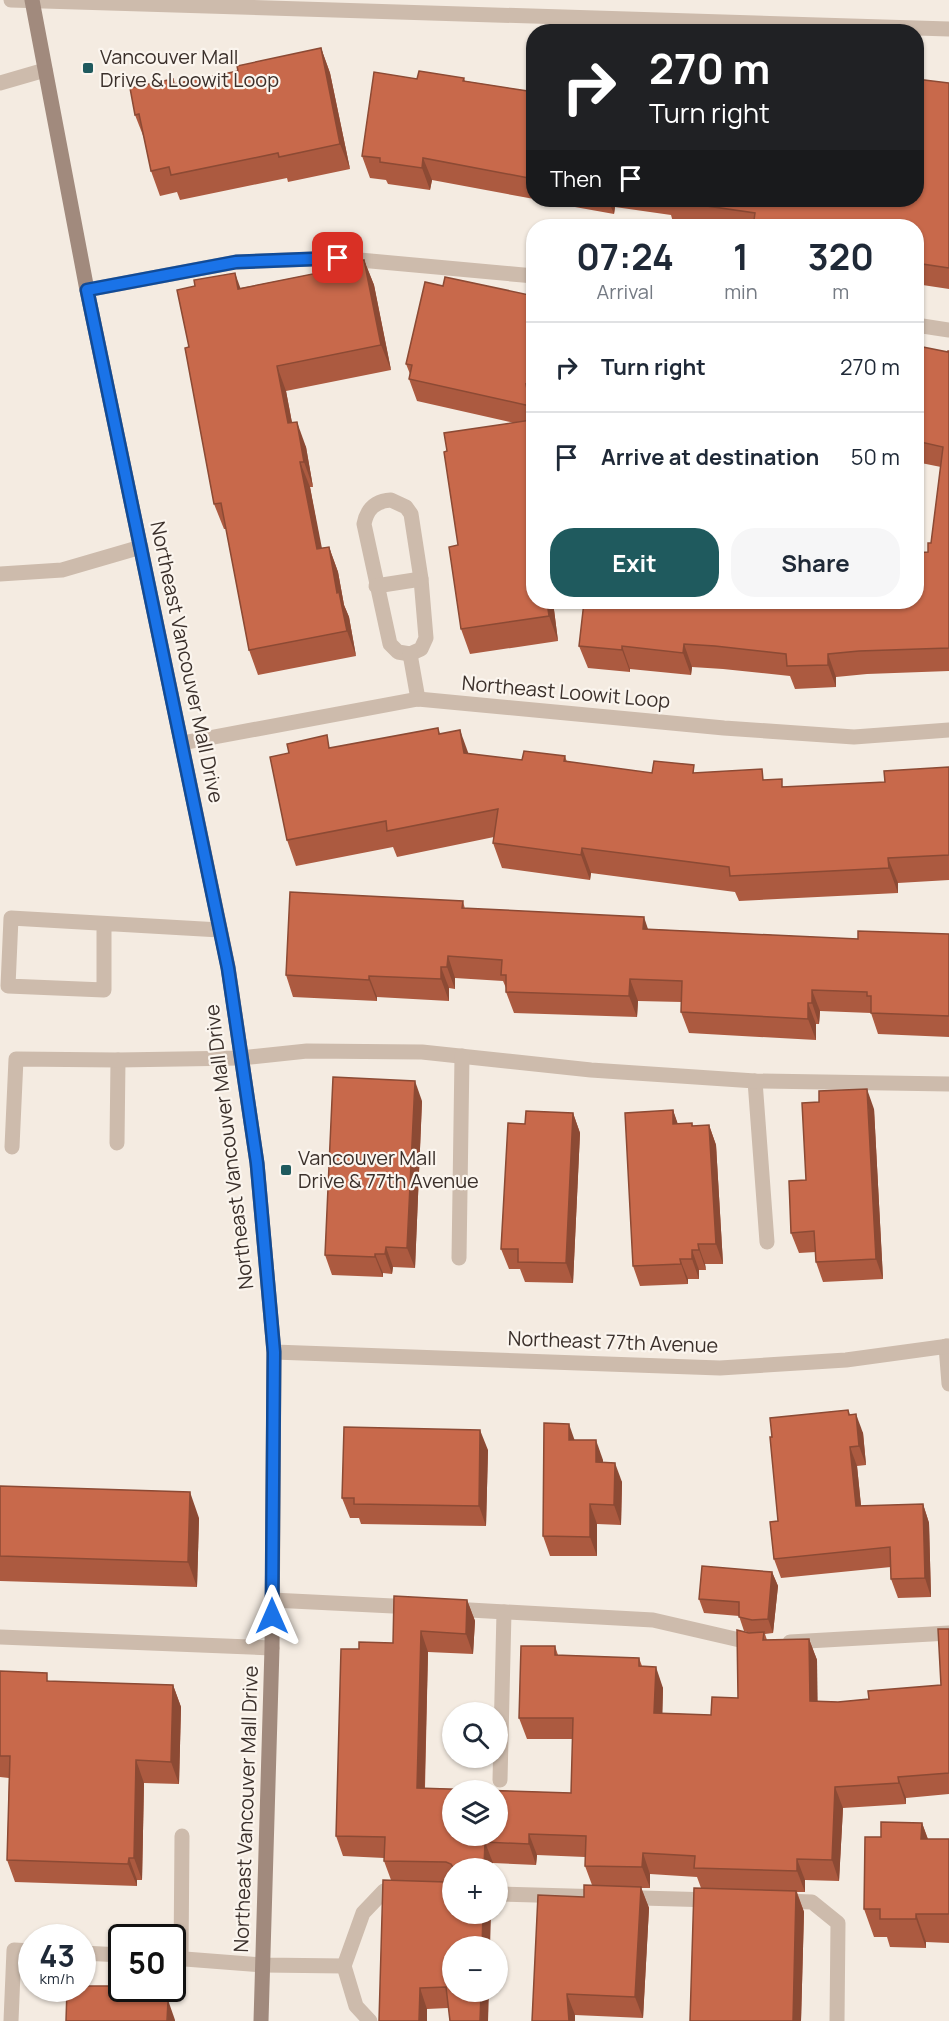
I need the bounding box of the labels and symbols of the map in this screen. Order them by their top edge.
place label: Vancouver Mall Drive & Loowit Loop [100,43,279,93]
marker: Vancouver Mall Drive & Loowit Loop [81,61,95,75]
pin [312,232,363,283]
street label: Northeast Vancouver Mall Drive [144,519,231,805]
street label: Northeast Loowit Loop [461,669,671,714]
street label: Northeast Vancouver Mall Drive [198,1003,259,1291]
place label: Vancouver Mall Drive & 77th Avenue [298,1144,479,1194]
marker: Vancouver Mall Drive & 77th Avenue [279,1163,293,1177]
street label: Northeast 77th Avenue [507,1324,719,1359]
position arrow [240,1584,304,1648]
street label: Northeast Vancouver Mall Drive [227,1665,264,1953]
speed limit sign: 50 [108,1924,186,2002]

